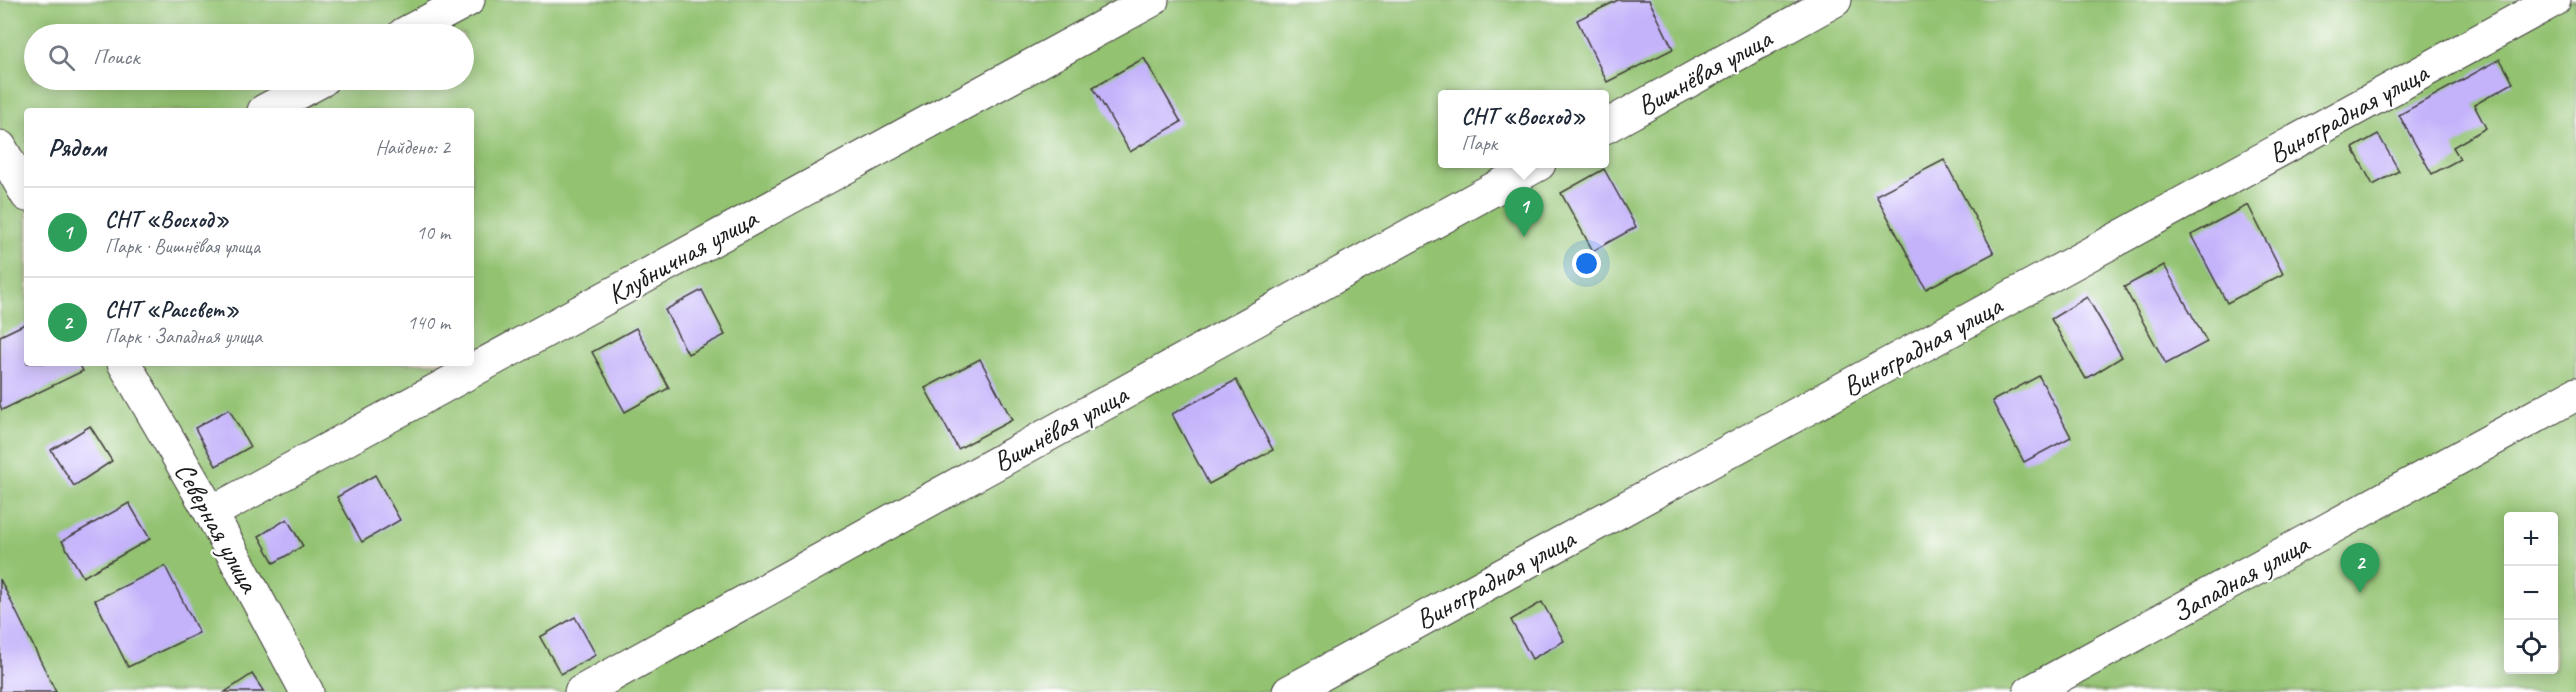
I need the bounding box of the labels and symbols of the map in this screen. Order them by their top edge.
street label: Вишнёвая улица [1631,20,1779,123]
street label: Виноградная улица [2262,54,2435,171]
pin: 1 [1504,188,1544,237]
street label: Клубничная улица [601,200,765,312]
your location [1572,249,1601,278]
street label: Виноградная улица [1836,287,2009,404]
street label: Вишнёвая улица [987,376,1135,479]
street label: Северная улица [167,456,268,600]
street label: Виноградная улица [1409,520,1582,637]
street label: Западная улица [2166,525,2316,630]
pin: 2 [2340,544,2380,593]

